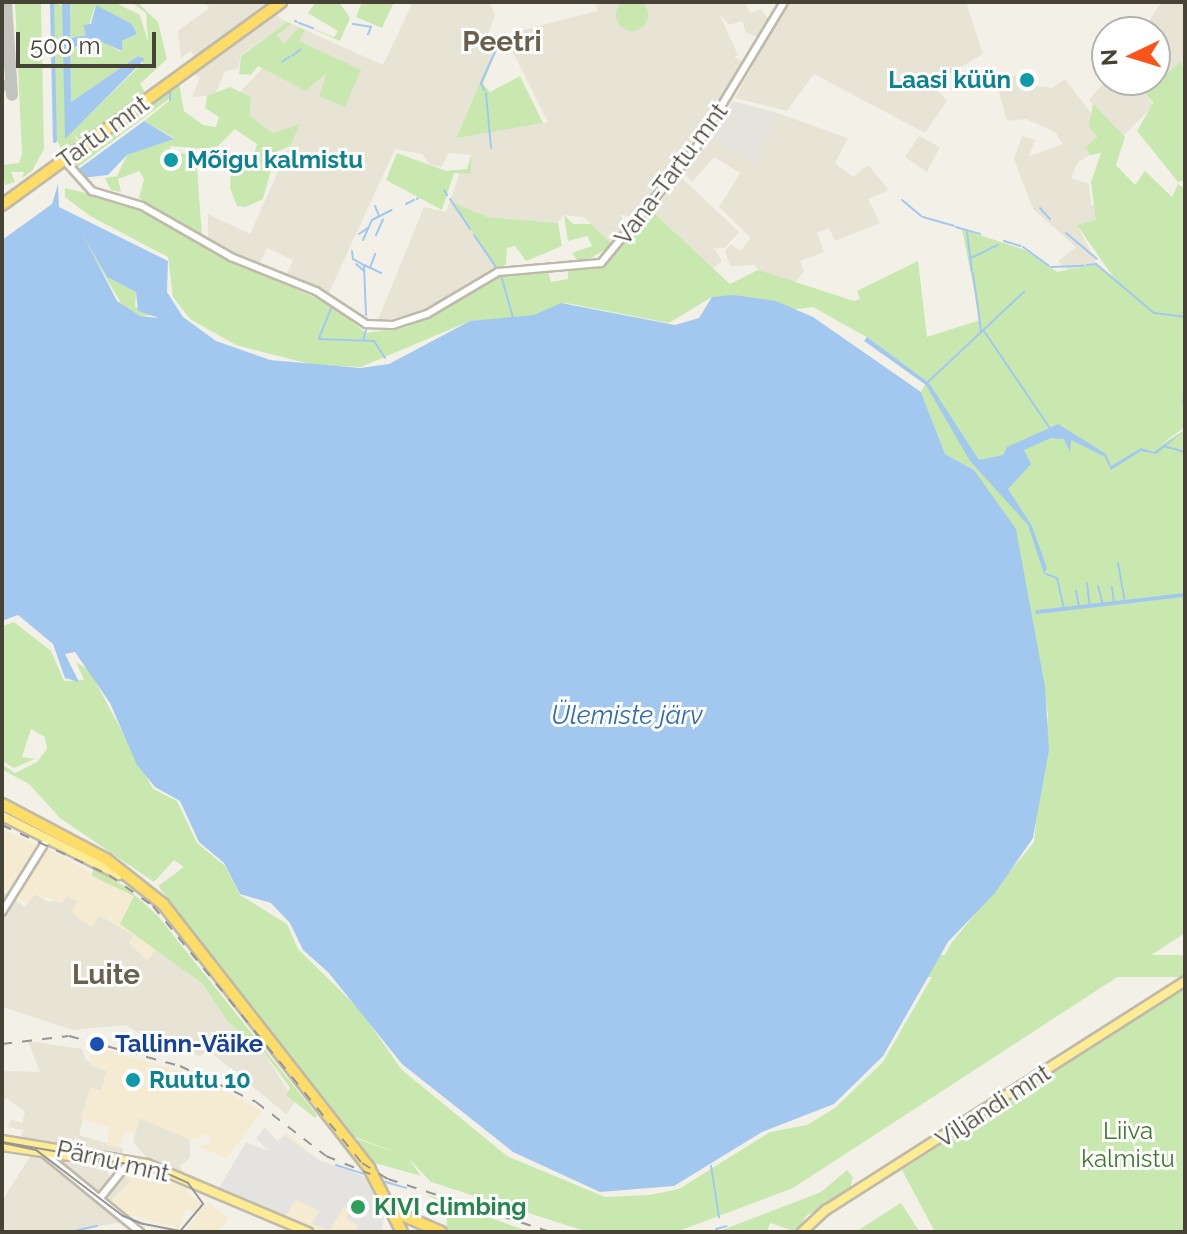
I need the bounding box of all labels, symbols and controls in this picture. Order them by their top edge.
scale bar [20,16,160,66]
north arrow [1091,16,1171,96]
district label: Peetri [462,25,542,59]
text: 500 m [30,31,101,60]
text: N [1096,48,1123,67]
place label: Laasi küün [888,66,1011,94]
marker: Laasi küün [1018,71,1036,89]
street label: Tartu mnt [52,89,154,175]
street label: Vana-Tartu mnt [608,98,734,250]
place label: Mõigu kalmistu [187,146,363,174]
marker: Mõigu kalmistu [162,151,180,169]
water label: Ülemiste järv [551,700,703,732]
district label: Luite [72,958,140,992]
place label: Tallinn-Väike [115,1030,263,1058]
marker: Tallinn-Väike [86,1033,108,1055]
street label: Viljandi mnt [930,1058,1056,1154]
place label: Ruutu 10 [149,1066,251,1094]
marker: Ruutu 10 [124,1071,142,1089]
park label: Liiva kalmistu [1081,1117,1175,1173]
street label: Pärnu mnt [54,1134,172,1188]
place label: KIVI climbing [374,1193,526,1221]
marker: KIVI climbing [349,1198,367,1216]

